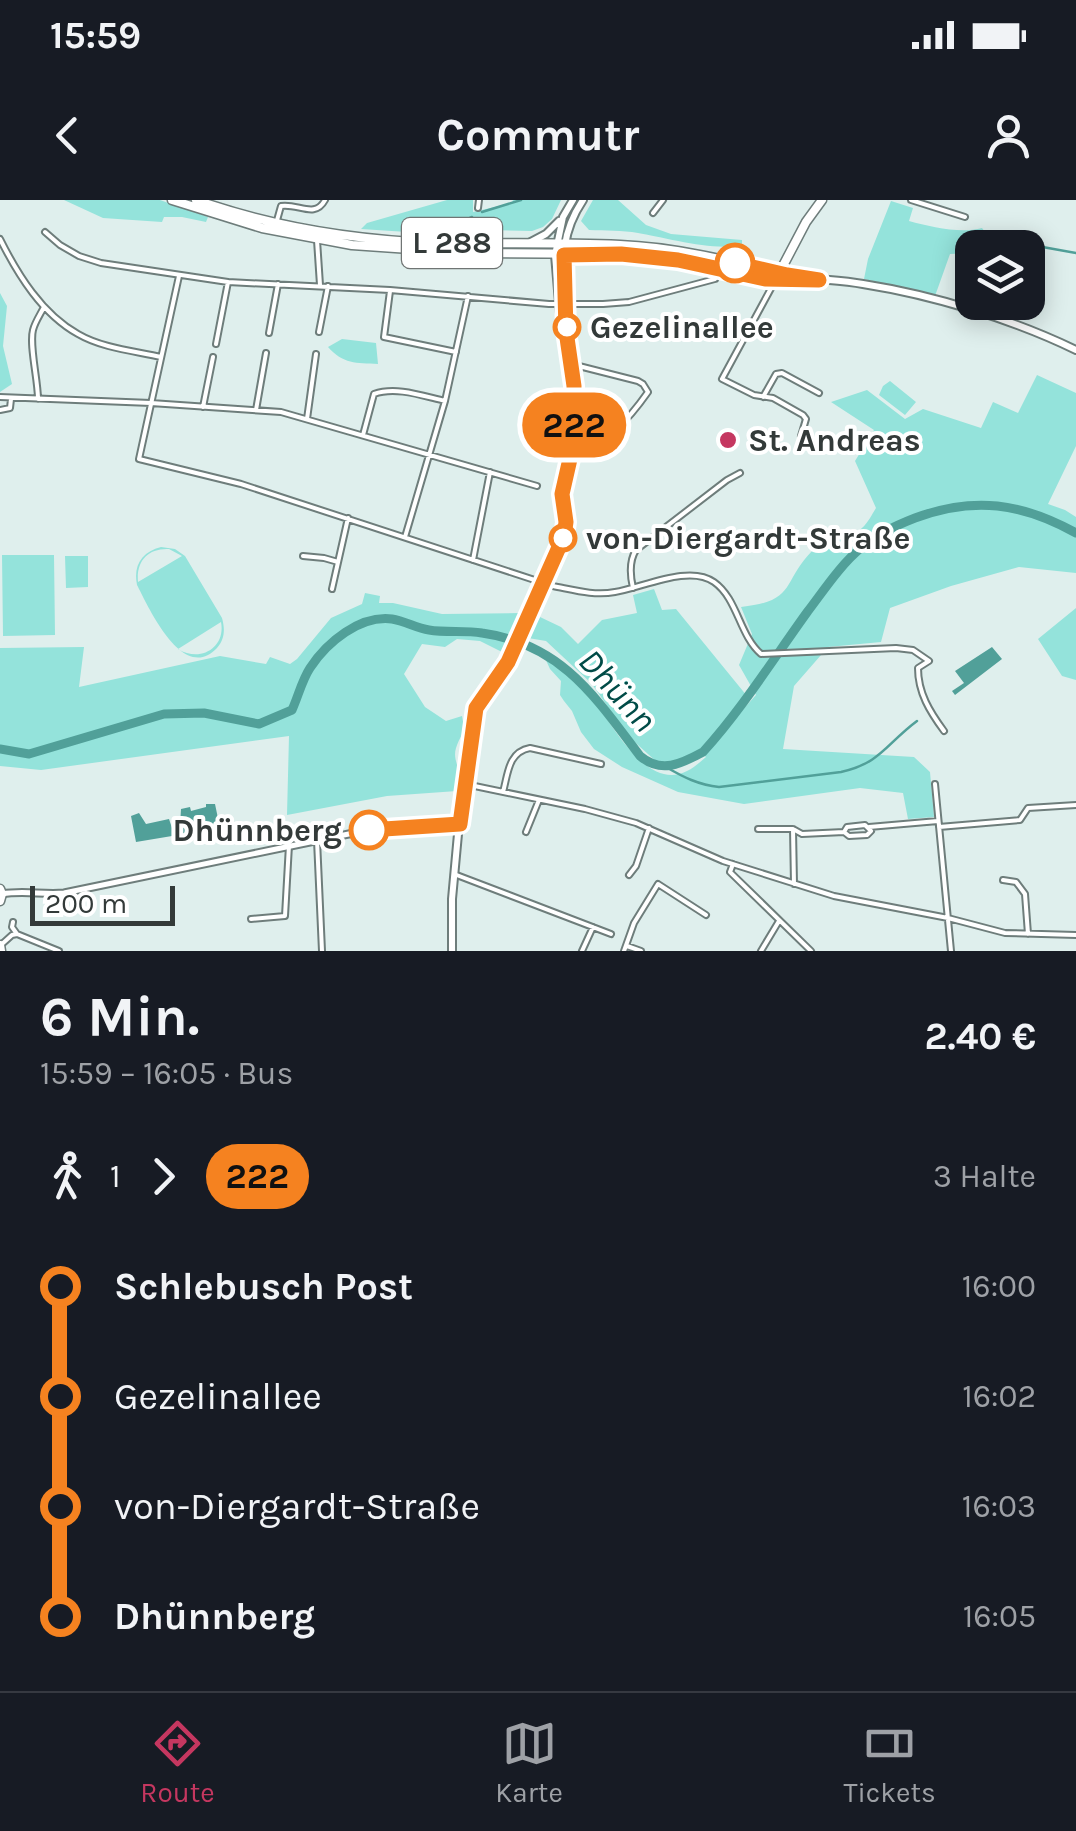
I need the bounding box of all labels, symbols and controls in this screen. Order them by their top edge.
text: 15:59 [50,13,141,58]
icon: back [40,108,95,163]
icon: person [981,108,1036,163]
text: Commutr [436,109,640,161]
road number: L 288 [402,218,502,268]
map controls [955,230,1045,320]
button: layers [955,230,1045,320]
unlabelled marker [716,244,754,282]
place label: Gezelinallee [590,309,774,346]
marker: Gezelinallee [554,314,580,340]
line badge: 222 [516,392,632,458]
text: 222 [542,405,606,446]
place label: St. Andreas [748,422,921,459]
marker: St. Andreas [717,429,739,451]
place label: von-Diergardt-Straße [586,520,910,557]
marker: von-Diergardt-Straße [550,525,576,551]
water label: Dhünn [570,641,665,740]
marker: Dhünnberg [350,811,388,849]
place label: Dhünnberg [173,812,342,849]
scale bar [30,881,175,926]
text: 200 m [45,887,127,920]
text: 6 Min. [40,985,200,1049]
text: 2.40 € [925,1014,1036,1059]
text: 15:59 – 16:05 · Bus [40,1055,293,1092]
icon: walk [40,1149,95,1204]
icon: forward [136,1149,191,1204]
text: 222 [226,1156,289,1197]
text: 1 [110,1158,121,1195]
text: 3 Halte [933,1158,1036,1195]
text: Schlebusch Post [114,1264,413,1309]
text: 16:00 [962,1268,1036,1305]
text: Gezelinallee [114,1374,322,1419]
text: 16:02 [962,1378,1036,1415]
text: von-Diergardt-Straße [114,1484,480,1529]
text: 16:03 [962,1488,1036,1525]
text: Dhünnberg [114,1594,315,1639]
text: 16:05 [963,1598,1036,1635]
tab: Route [140,1716,215,1809]
tab: Karte [495,1716,563,1809]
tab: Tickets [843,1716,936,1809]

